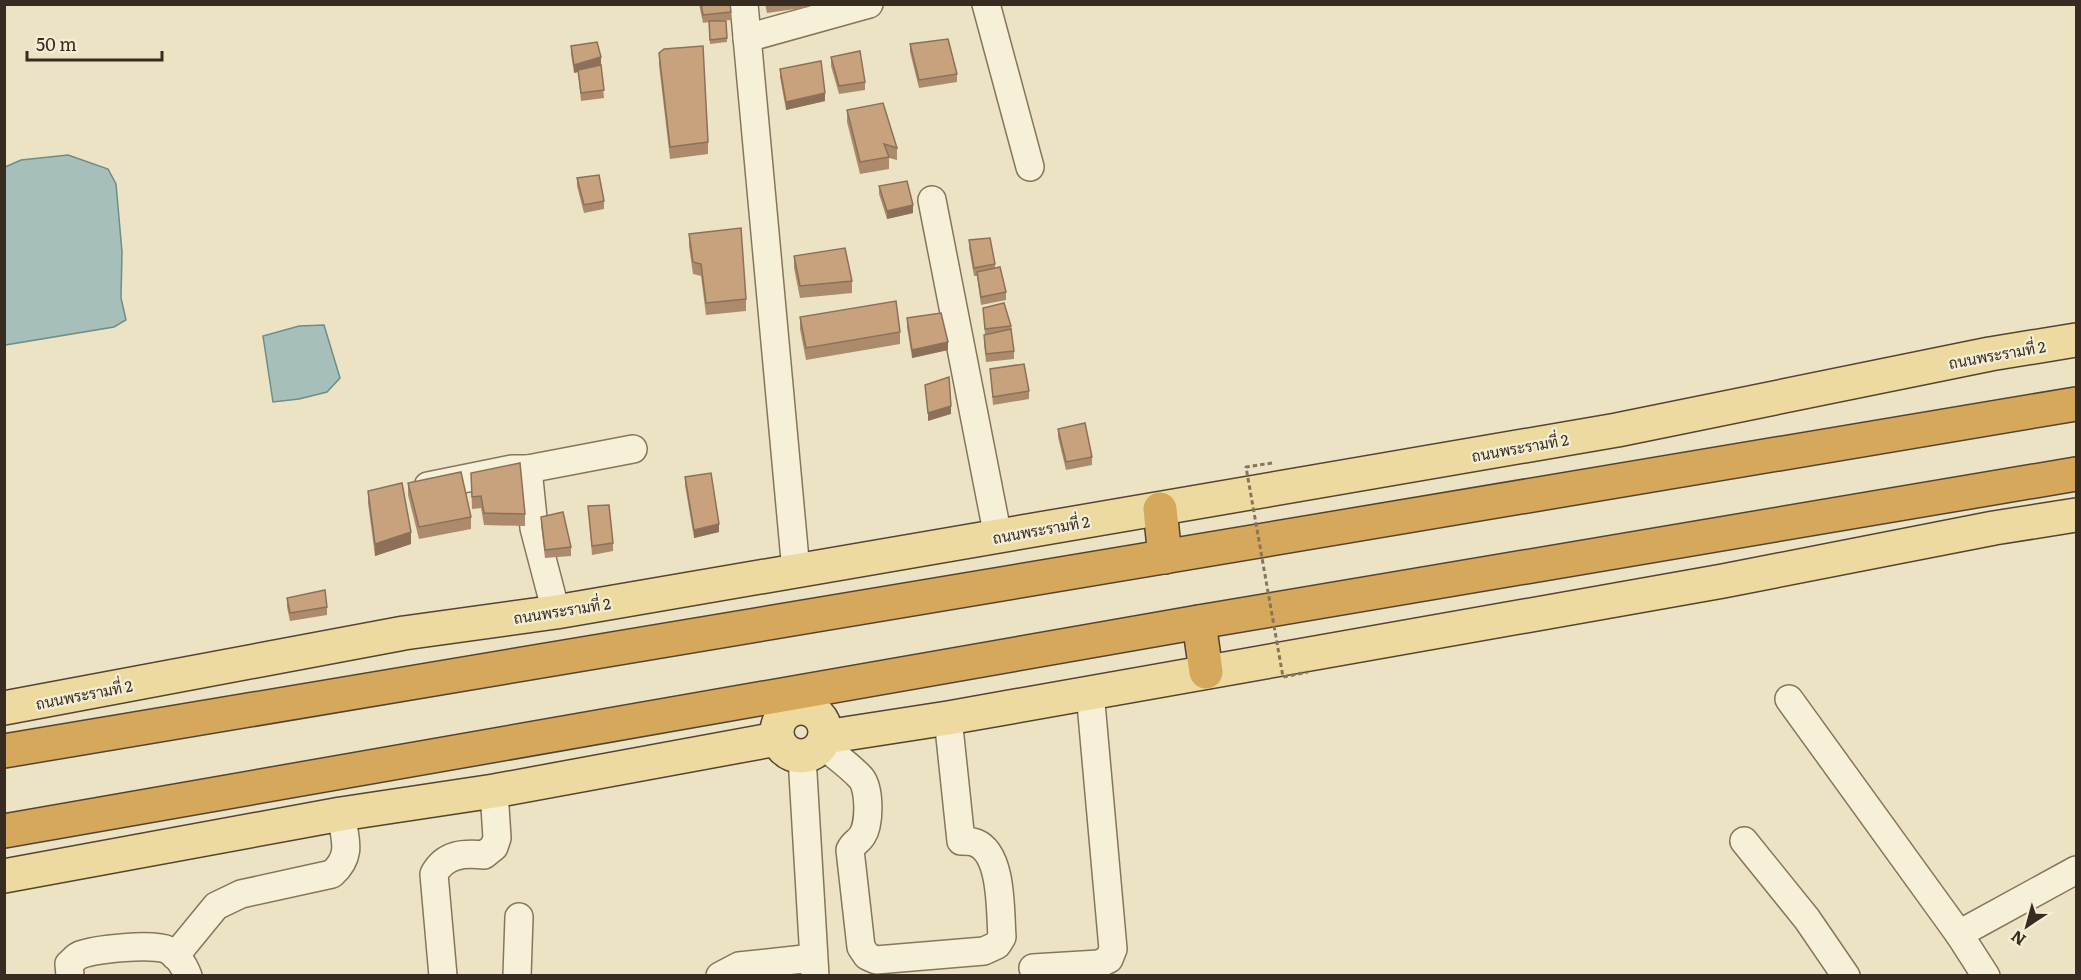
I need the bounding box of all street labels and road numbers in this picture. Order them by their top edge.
street label: ถนนพระรามที่ 2 [1946,332,2048,374]
street label: ถนนพระรามที่ 2 [1469,425,1571,467]
street label: ถนนพระรามที่ 2 [990,507,1092,549]
street label: ถนนพระรามที่ 2 [511,589,613,629]
street label: ถนนพระรามที่ 2 [33,671,135,715]

